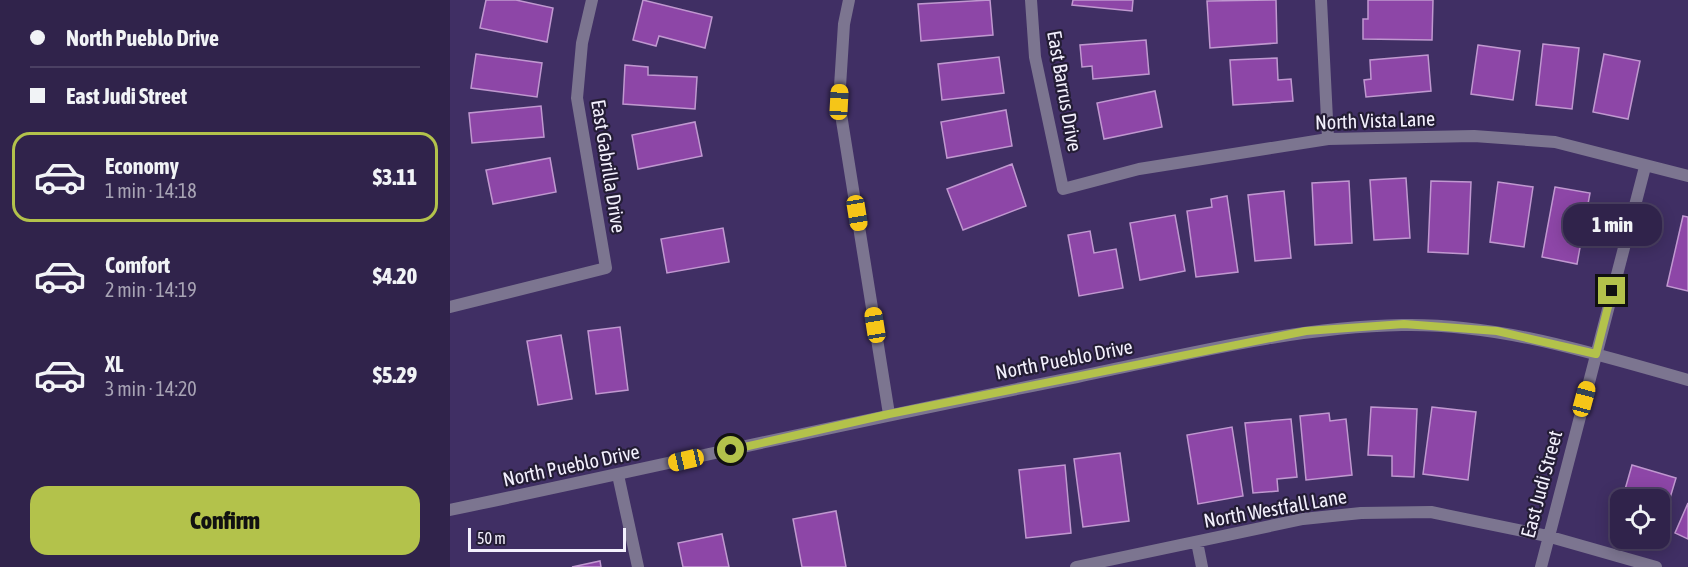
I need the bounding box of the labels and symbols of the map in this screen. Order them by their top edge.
street label: East Barrus Drive [1043,29,1087,153]
car [829,84,849,120]
street label: East Gabrilla Drive [587,98,631,234]
street label: North Vista Lane [1315,106,1435,134]
car [845,194,869,232]
callout: 1 min [1562,204,1662,246]
route end [1598,277,1625,304]
car [863,306,887,344]
street label: North Pueblo Drive [993,334,1135,384]
car [1571,379,1597,419]
street label: East Judi Street [1516,428,1566,540]
route start [717,436,744,463]
street label: North Pueblo Drive [501,439,641,491]
car [666,447,706,473]
street label: North Westfall Lane [1202,484,1348,532]
scale bar [468,525,626,552]

